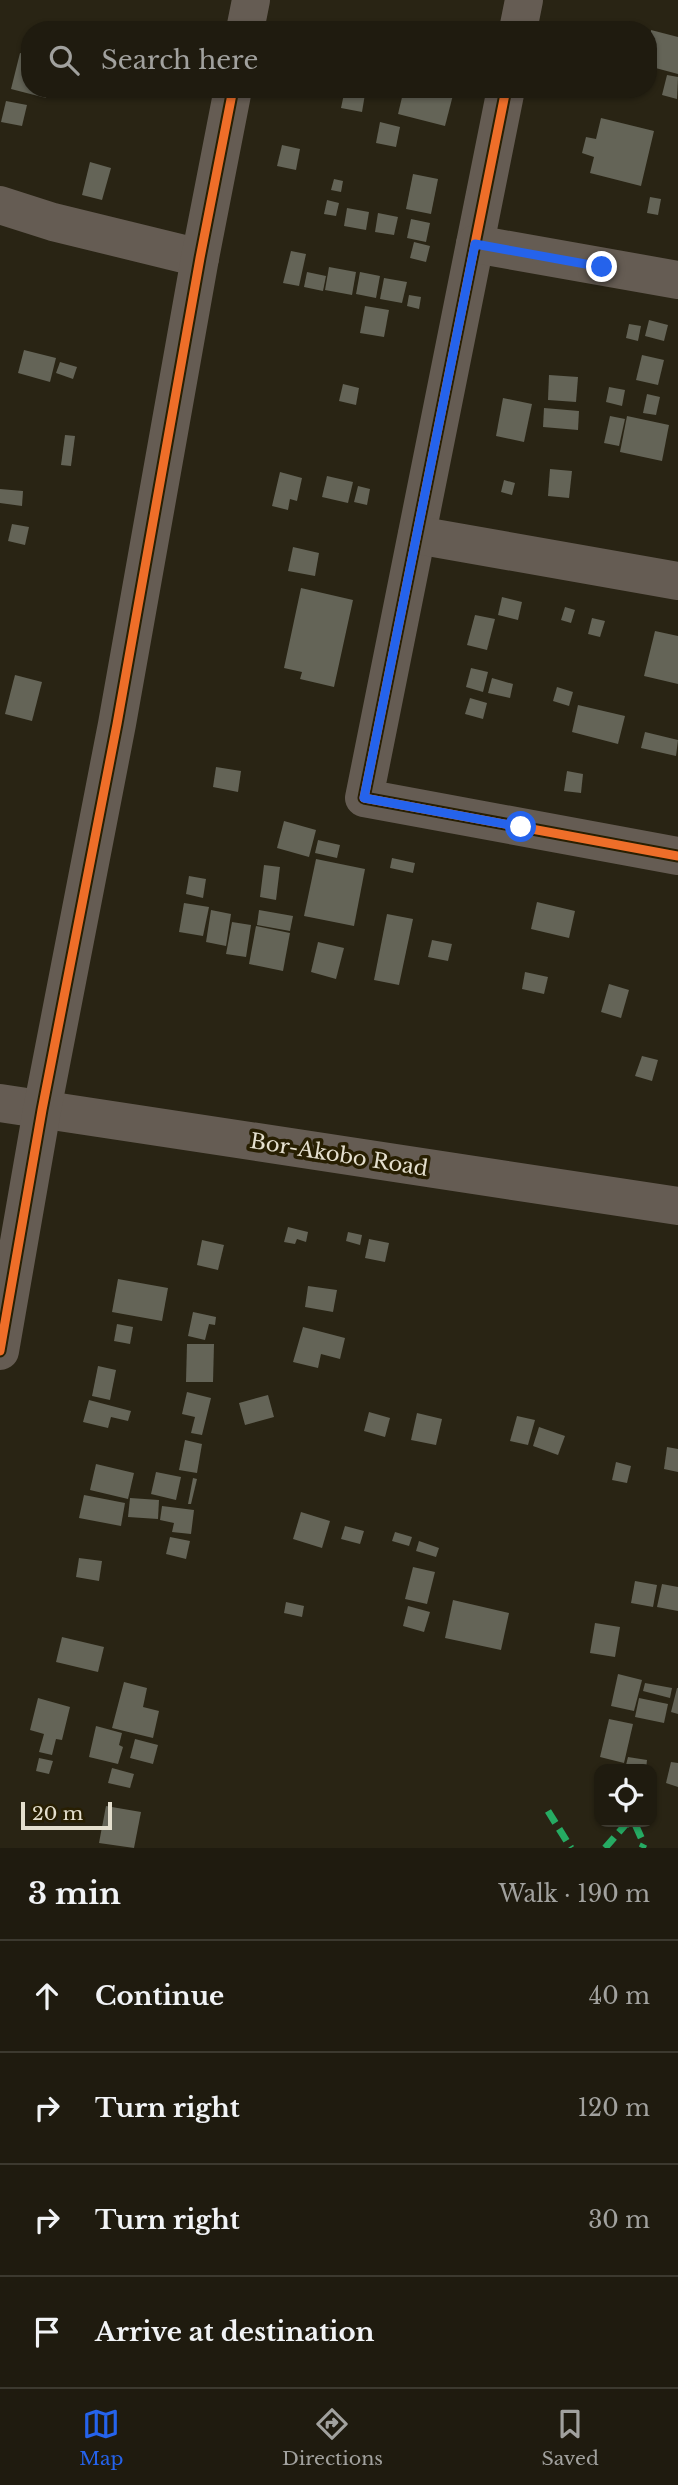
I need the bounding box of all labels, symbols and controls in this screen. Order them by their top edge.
search box [21,21,657,98]
icon: search [45,41,83,79]
text: Search here [101,44,258,76]
route end [586,251,617,282]
route start [505,811,536,842]
street label: Bor-Akobo Road [248,1128,430,1182]
map controls [594,1764,657,1827]
button: locate [594,1764,657,1827]
scale bar [21,1799,112,1831]
text: 20 m [32,1802,83,1825]
text: 3 min [28,1875,121,1912]
text: Walk · 190 m [498,1880,650,1908]
icon: ahead [28,1977,66,2015]
text: Continue [95,1980,224,2012]
text: 40 m [589,1982,650,2010]
icon: right [28,2089,66,2127]
text: Turn right [95,2092,240,2124]
text: 120 m [578,2094,650,2122]
icon: right [28,2201,66,2239]
text: Turn right [95,2204,240,2236]
text: 30 m [588,2206,650,2234]
icon: arrive [28,2313,66,2351]
text: Arrive at destination [95,2316,375,2348]
tab: Map [79,2405,123,2470]
tab: Directions [282,2405,383,2470]
tab: Saved [541,2405,599,2470]

